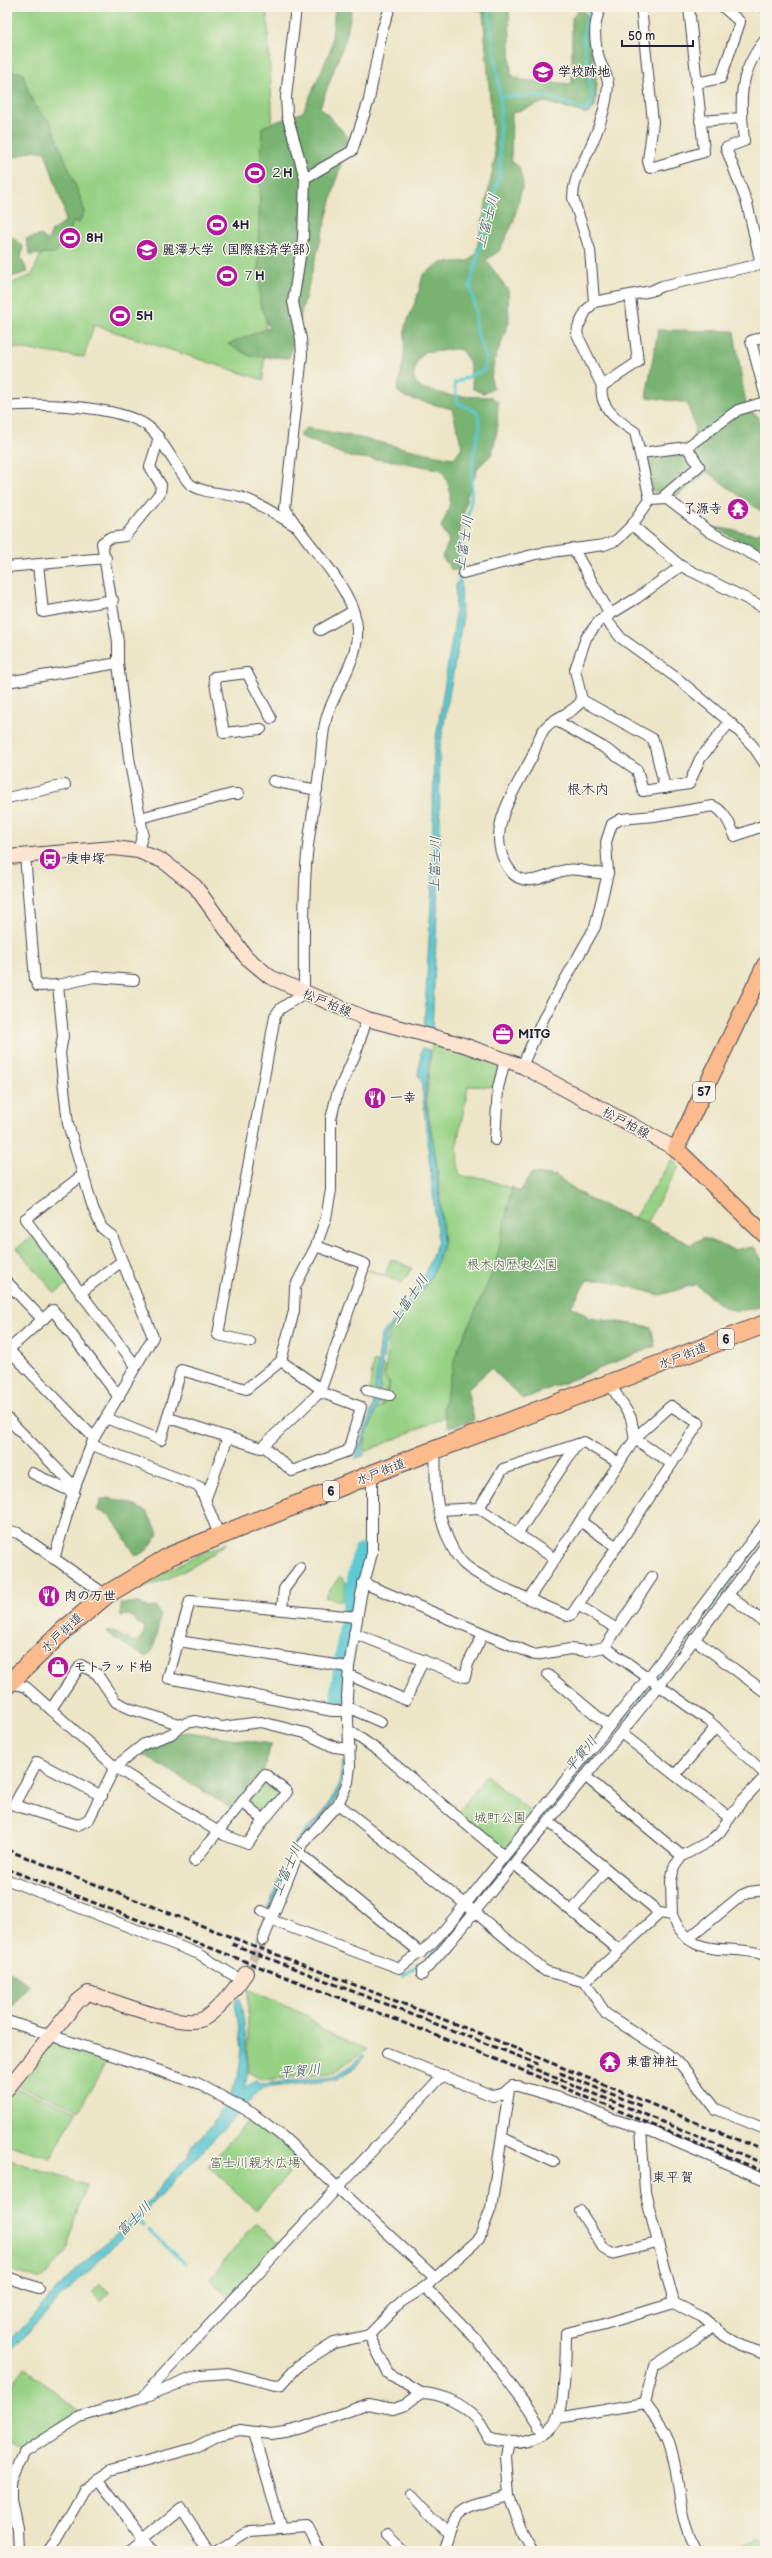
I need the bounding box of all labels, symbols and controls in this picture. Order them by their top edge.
scale bar [622,22,693,48]
text: 50 m [628,29,655,44]
school or university icon: 学校跡地 [530,59,556,85]
place label: 学校跡地 [558,64,610,80]
sports icon: ２H [242,160,268,186]
place label: ２H [270,165,293,181]
water label: 上富士川 [472,192,502,250]
sports icon: 4H [204,212,230,238]
place label: 4H [232,217,249,233]
sports icon: 8H [57,225,83,251]
place label: 8H [86,230,103,246]
school or university icon: 麗澤大学（国際経済学部） [134,237,160,263]
place label: 麗澤大学（国際経済学部） [162,242,318,258]
sports icon: ７H [214,263,240,289]
place label: ７H [242,268,265,284]
sports icon: 5H [107,303,133,329]
place label: 5H [136,308,153,324]
temple icon: 了源寺 [725,496,751,522]
place label: 了源寺 [683,501,722,517]
water label: 上富士川 [451,514,477,572]
district label: 根木内 [567,781,609,798]
water label: 上富士川 [426,836,444,892]
bus stop icon: 庚申塚 [37,846,63,872]
place label: 庚申塚 [66,851,105,867]
street label: 松戸柏線 [300,985,355,1021]
office icon: MITG [490,1021,516,1047]
place label: MITG [518,1026,551,1042]
road number: 57 [693,1082,715,1102]
restaurant icon: 一幸 [362,1085,388,1111]
place label: 一幸 [390,1090,416,1106]
street label: 松戸柏線 [599,1104,654,1143]
park label: 根木内歴史公園 [466,1257,558,1273]
water label: 上富士川 [386,1271,432,1327]
road number: 6 [718,1329,734,1349]
street label: 水戸街道 [656,1339,710,1373]
street label: 水戸街道 [354,1455,408,1489]
road number: 6 [323,1481,339,1501]
restaurant icon: 肉の万世 [36,1583,62,1609]
place label: 肉の万世 [64,1588,116,1604]
street label: 水戸街道 [38,1609,86,1657]
shop icon: モトラッド柏 [45,1654,71,1680]
place label: モトラッド柏 [74,1659,152,1675]
water label: 平賀川 [561,1732,601,1776]
park label: 城町公園 [474,1810,526,1826]
water label: 上富士川 [268,1840,306,1898]
temple icon: 東雷神社 [597,2049,623,2075]
place label: 東雷神社 [626,2054,678,2070]
water label: 平賀川 [278,2061,322,2081]
park label: 富士川親水広場 [209,2155,301,2171]
district label: 東平賀 [652,2169,694,2186]
water label: 富士川 [113,2198,155,2240]

